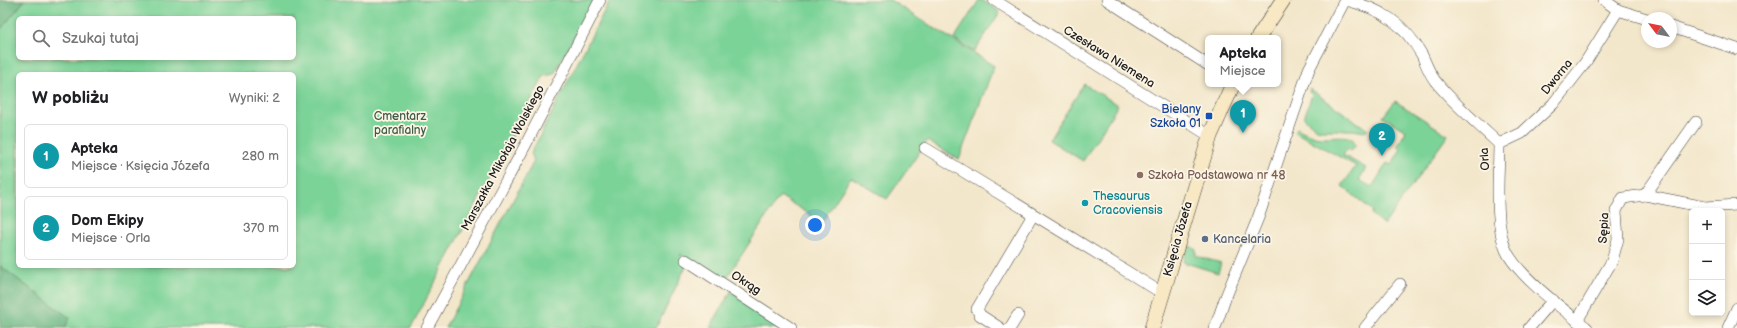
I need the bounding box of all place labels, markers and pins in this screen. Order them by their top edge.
pin: 1 [1230,100,1256,133]
place label: Bielany Szkoła 01 [1150,102,1202,131]
marker: Bielany Szkoła 01 [1204,111,1214,121]
pin: 2 [1369,123,1395,156]
place label: Szkoła Podstawowa nr 48 [1148,168,1285,183]
marker: Szkoła Podstawowa nr 48 [1135,170,1145,180]
place label: Thesaurus Cracoviensis [1093,189,1163,218]
marker: Thesaurus Cracoviensis [1080,198,1090,208]
place label: Kancelaria [1213,232,1271,247]
marker: Kancelaria [1200,234,1210,244]

